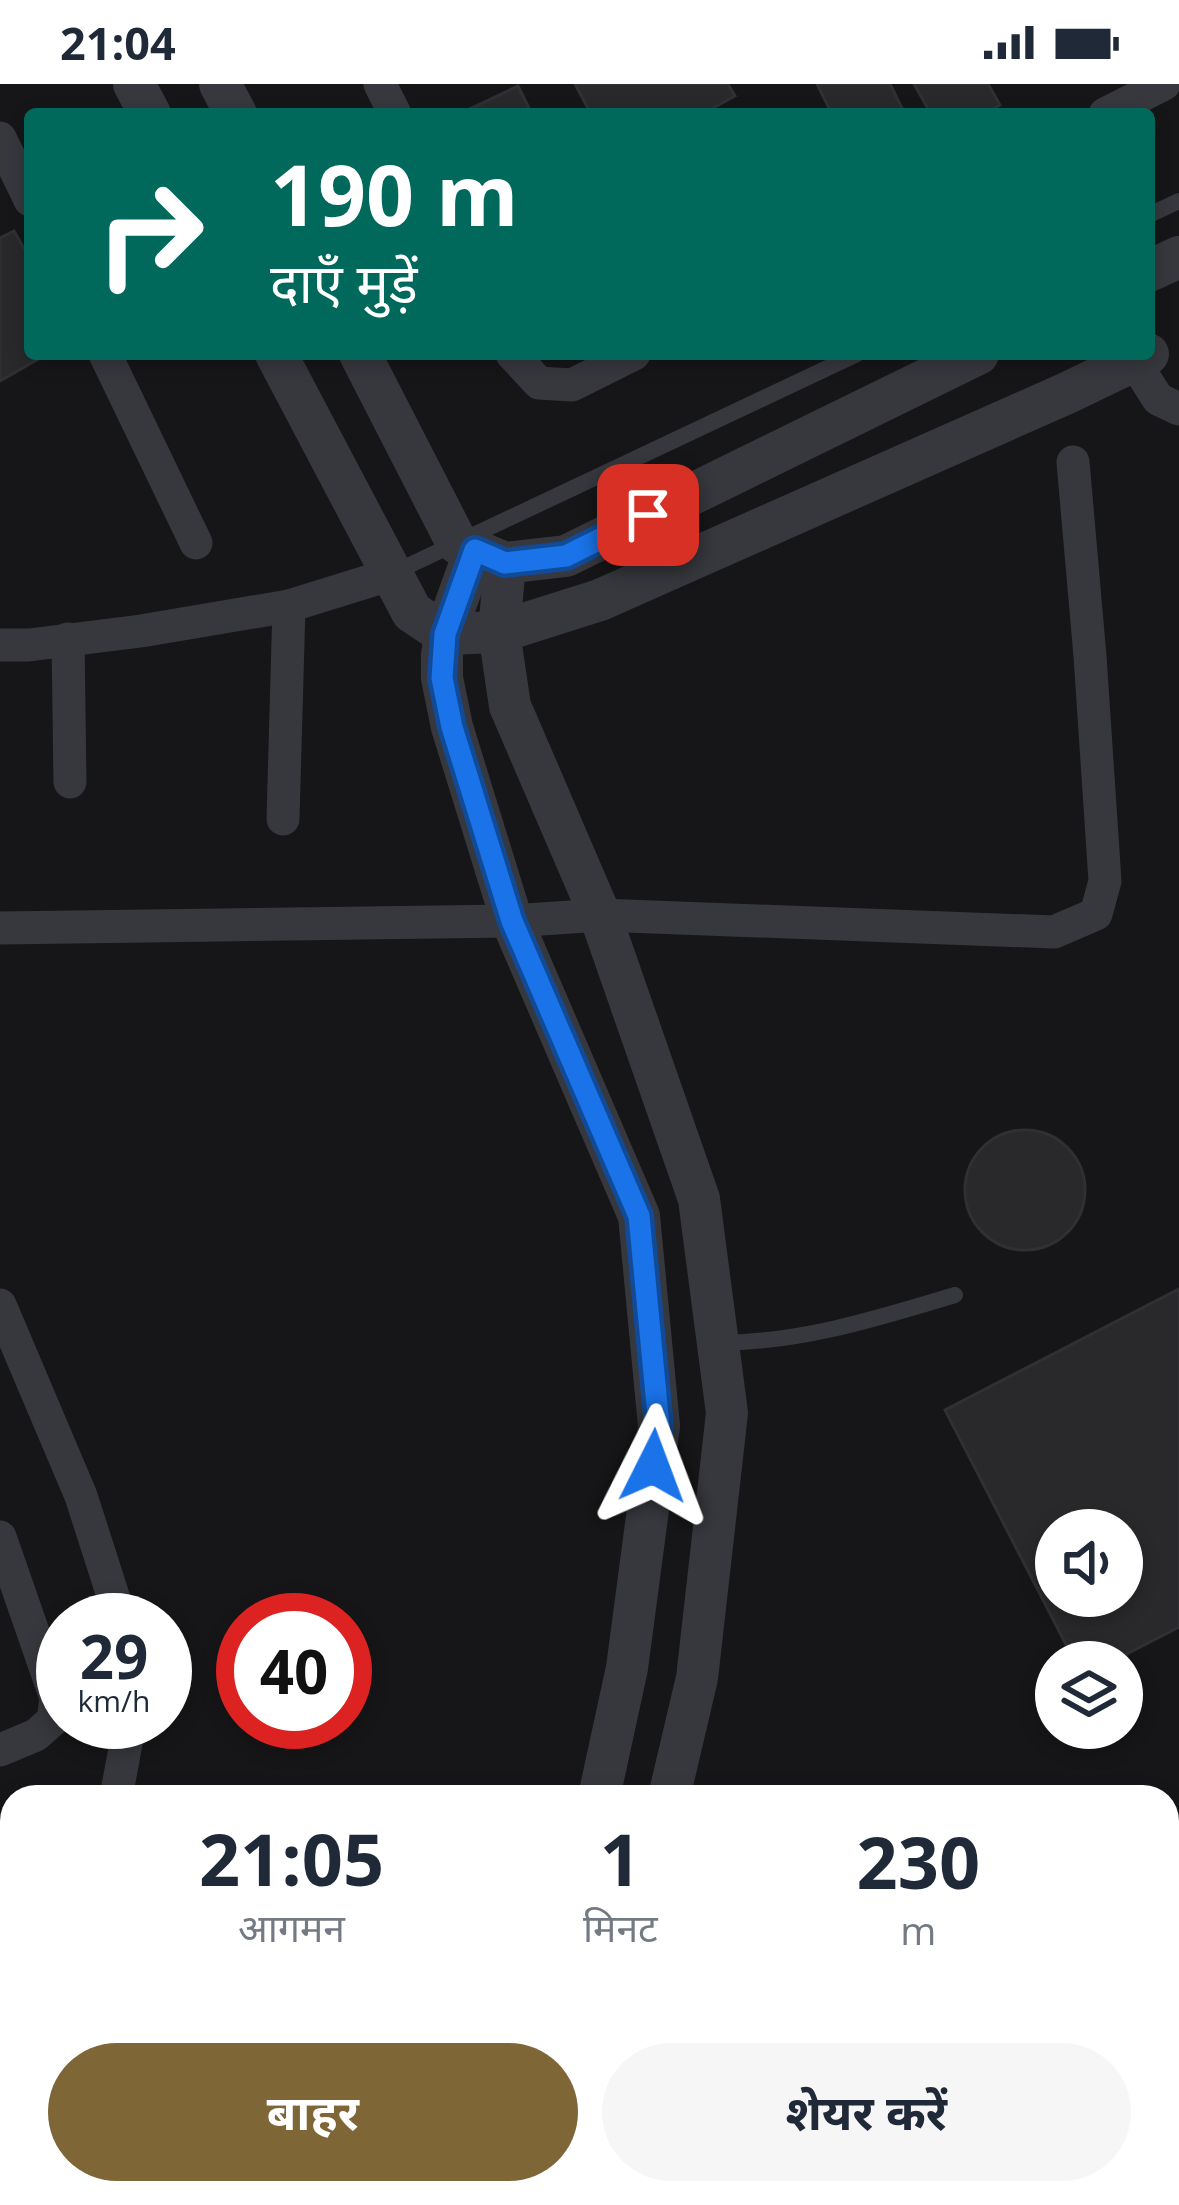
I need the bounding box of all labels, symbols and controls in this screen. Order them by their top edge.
text: 21:04 [60,12,176,73]
text: 190 m [270,136,518,251]
icon: right [72,156,228,312]
text: दाएँ मुड़ें [270,245,418,319]
pin [597,464,699,566]
icon: arrive [615,482,681,548]
position arrow [590,1403,716,1529]
map controls [1035,1509,1143,1749]
button: sound [1035,1509,1143,1617]
speed limit sign: 40 [216,1593,372,1749]
text: 29 [80,1615,148,1697]
button: layers [1035,1641,1143,1749]
text: km/h [78,1680,150,1721]
text: 21:05 [199,1809,384,1907]
text: 1 [600,1809,641,1907]
text: 230 [857,1812,980,1910]
text: आगमन [238,1900,345,1953]
text: मिनट [583,1900,658,1953]
text: m [900,1903,936,1956]
button: बाहर [48,2043,578,2181]
button: शेयर करें [602,2043,1131,2181]

